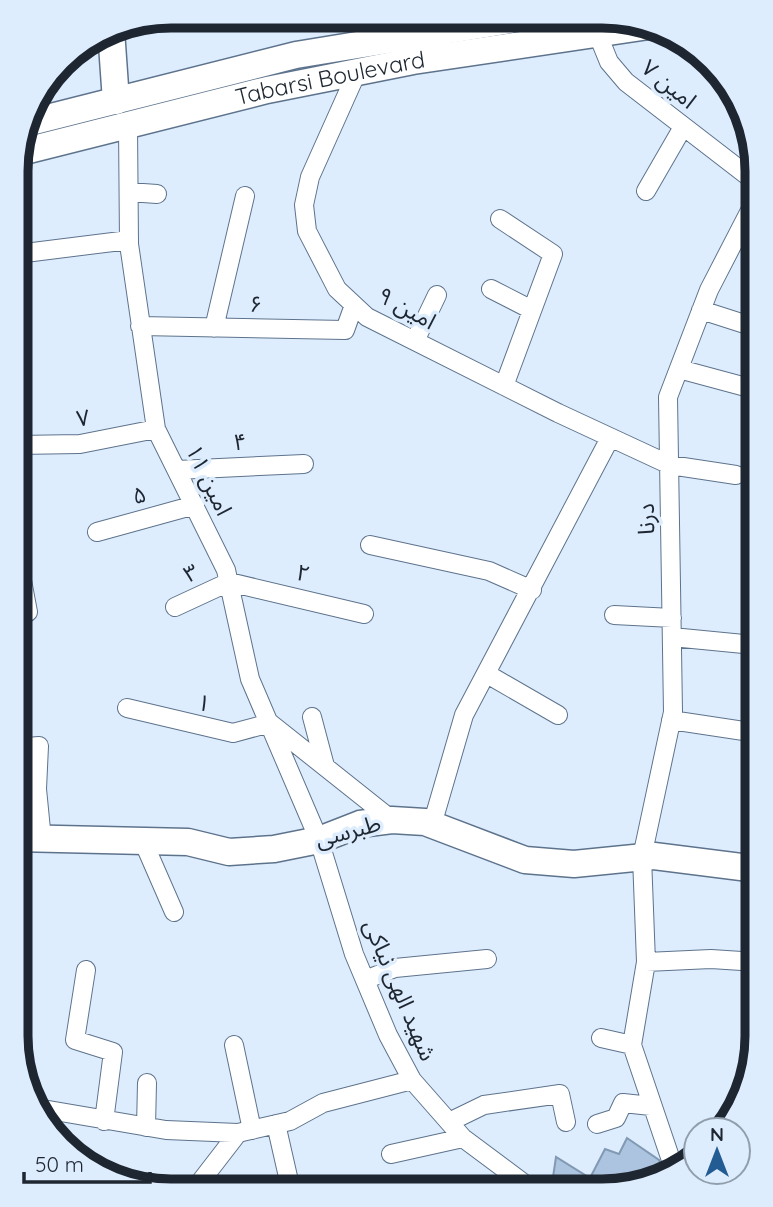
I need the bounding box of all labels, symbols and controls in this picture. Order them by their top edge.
street label: Tabarsi Boulevard [232,44,427,111]
street label: امین ۷ [636,53,703,115]
street label: امین ۹ [373,280,442,335]
street label: ۶ [249,289,263,318]
street label: ۷ [74,402,91,433]
street label: ۴ [233,427,247,456]
street label: امین ۱۱ [180,439,239,520]
street label: ۵ [129,479,149,510]
street label: درنا [631,503,660,535]
street label: ۳ [179,557,203,588]
street label: ۲ [293,557,313,588]
street label: ۱ [194,687,214,718]
street label: طبرسی [312,808,384,853]
street label: شهید الهی نیاکی [358,915,443,1065]
north arrow [682,1116,752,1186]
text: N [710,1122,724,1146]
scale bar [24,1140,150,1184]
text: 50 m [35,1151,84,1177]

